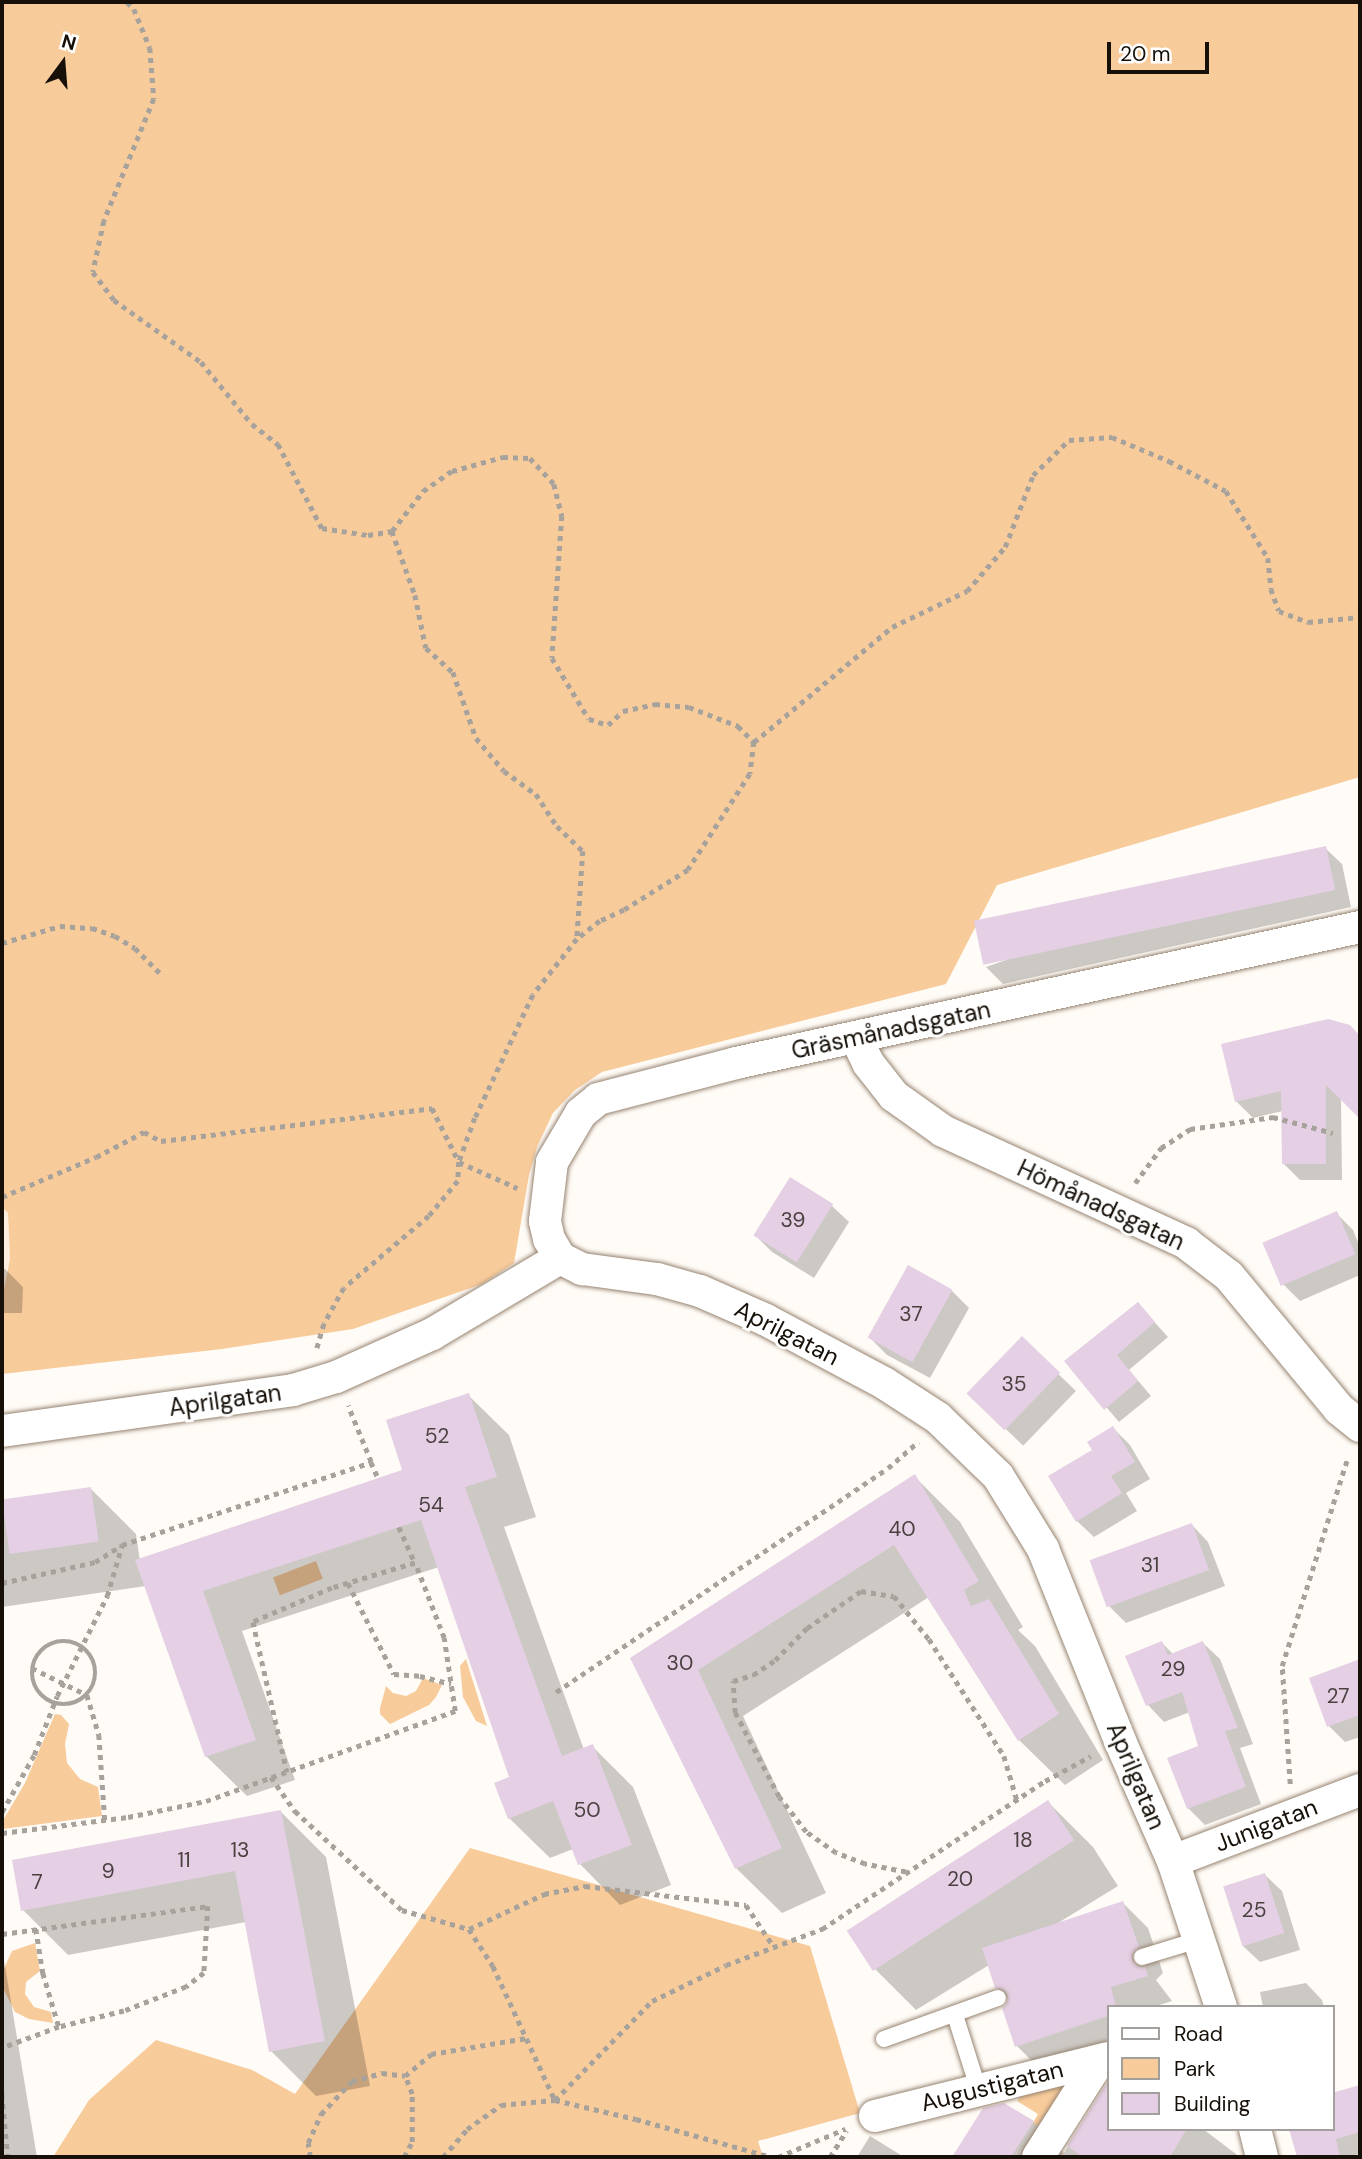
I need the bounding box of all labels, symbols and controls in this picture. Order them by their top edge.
north arrow [28,28,98,98]
text: N [59,28,79,56]
scale bar [1110,28,1212,72]
text: 20 m [1120,40,1171,68]
street label: Gräsmånadsgatan [789,995,993,1065]
street label: Hömånadsgatan [1013,1154,1189,1256]
house number: 39 [781,1207,805,1233]
street label: Aprilgatan [730,1294,844,1372]
house number: 37 [899,1301,923,1327]
house number: 35 [1001,1371,1027,1397]
street label: Aprilgatan [167,1378,283,1422]
house number: 52 [425,1423,449,1449]
house number: 54 [418,1492,444,1518]
house number: 40 [888,1516,916,1542]
house number: 31 [1141,1552,1159,1578]
house number: 30 [667,1650,693,1676]
house number: 29 [1160,1656,1186,1682]
house number: 27 [1327,1683,1349,1709]
street label: Aprilgatan [1101,1718,1171,1834]
street label: Junigatan [1211,1792,1321,1858]
house number: 50 [573,1797,601,1823]
house number: 18 [1013,1827,1033,1853]
house number: 13 [231,1837,249,1863]
house number: 11 [177,1847,191,1873]
house number: 9 [101,1858,115,1884]
house number: 20 [947,1866,973,1892]
house number: 7 [31,1869,43,1895]
house number: 25 [1242,1897,1266,1923]
legend [1106,2005,1334,2131]
text: Road [1174,2020,1223,2048]
street label: Augustigatan [918,2054,1066,2118]
text: Park [1174,2055,1215,2083]
text: Building [1174,2090,1250,2118]

